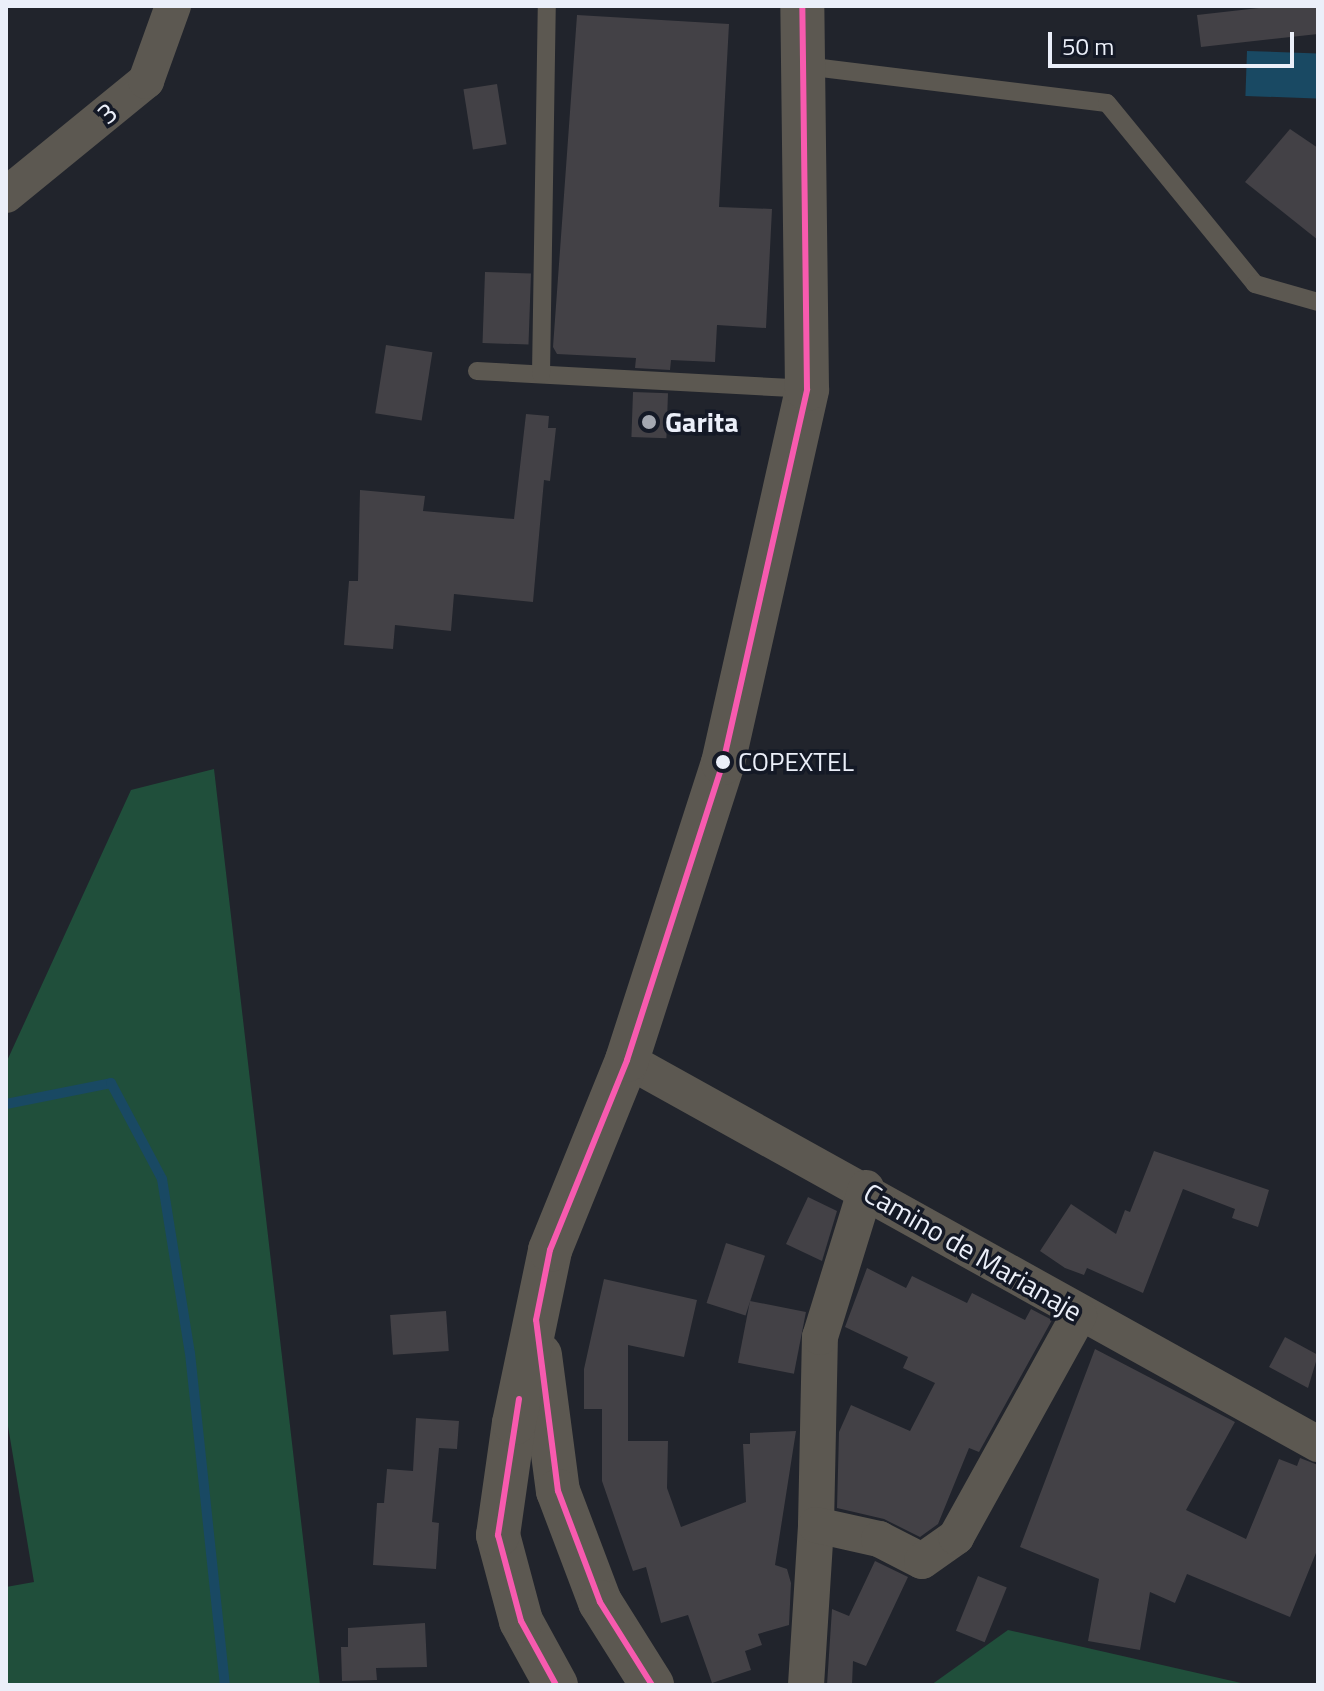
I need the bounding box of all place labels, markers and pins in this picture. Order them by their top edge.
place label: Garita [665,405,739,439]
marker: Garita [640,413,658,431]
place label: COPEXTEL [738,746,854,778]
marker: COPEXTEL [715,754,731,770]

